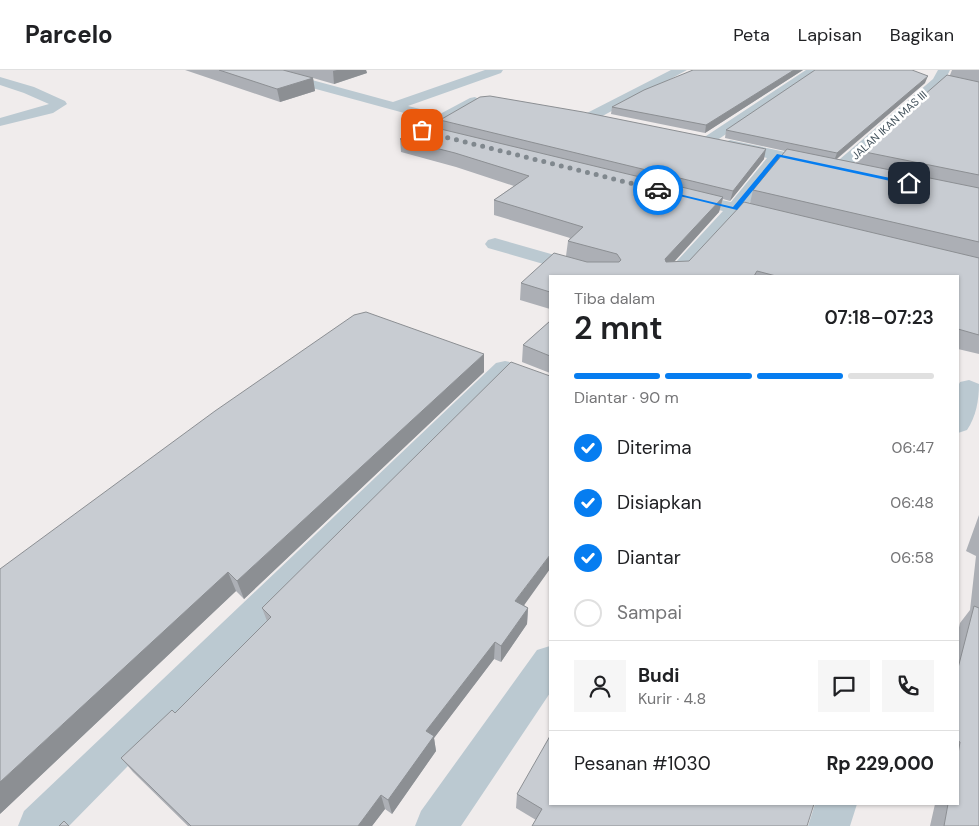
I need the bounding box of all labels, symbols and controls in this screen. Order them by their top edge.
text: Parcelo [25,19,113,50]
text: Peta [733,23,770,47]
text: Lapisan [798,23,862,47]
text: Bagikan [890,23,954,47]
street label: JALAN IKAN MAS III [848,88,930,162]
pin [401,109,443,151]
icon: bag [408,116,436,144]
pin [888,162,930,204]
courier [633,165,683,215]
icon: home [895,169,923,197]
icon: car [644,176,672,204]
text: Tiba dalam [574,288,655,309]
text: 07:18–07:23 [824,305,934,330]
text: 2 mnt [574,307,663,349]
text: Diantar · 90 m [574,387,679,408]
icon: check [574,434,602,462]
text: Diterima [617,435,691,460]
text: 06:47 [892,437,934,458]
icon: check [574,489,602,517]
text: Disiapkan [617,490,702,515]
text: 06:48 [890,492,934,513]
icon: check [574,544,602,572]
text: Diantar [617,545,681,570]
text: 06:58 [890,547,934,568]
text: Sampai [617,600,682,625]
button: person [574,660,626,712]
button: chat [818,660,870,712]
button: phone [882,660,934,712]
text: Budi [638,663,679,688]
text: Kurir · 4.8 [638,688,706,709]
text: Pesanan #1030 [574,751,711,776]
text: Rp 229,000 [826,751,934,776]

